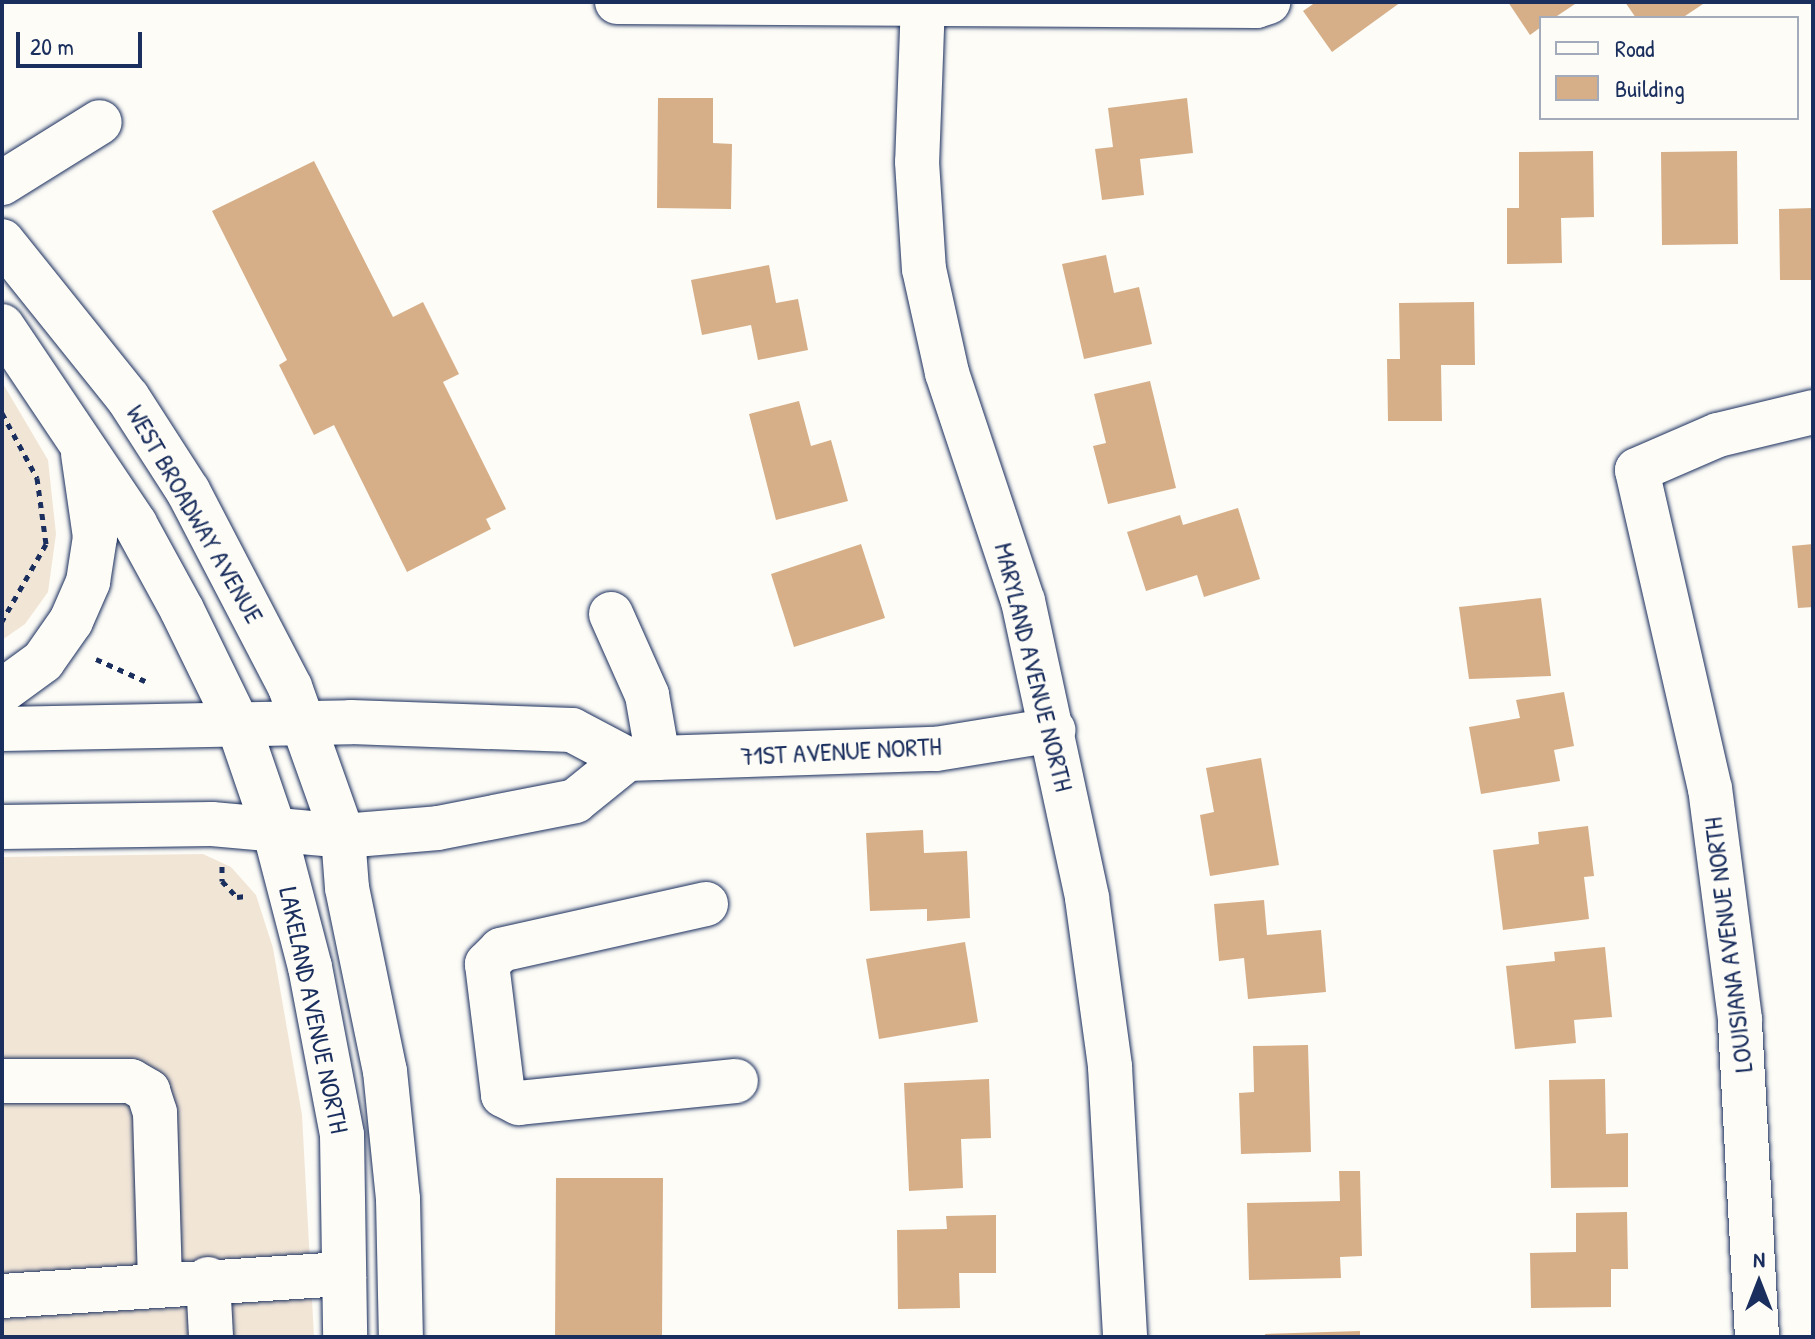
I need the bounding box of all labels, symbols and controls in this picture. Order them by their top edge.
scale bar [20,16,146,66]
legend [1539,16,1799,120]
text: 20 m [30,30,74,62]
text: Road [1615,32,1654,64]
text: Building [1615,72,1685,104]
street label: WEST BROADWAY AVENUE [120,399,270,629]
street label: MARYLAND AVENUE NORTH [988,540,1080,794]
street label: 71ST AVENUE NORTH [740,730,942,772]
street label: LOUISIANA AVENUE NORTH [1697,816,1759,1074]
street label: LAKELAND AVENUE NORTH [273,884,355,1136]
north arrow [1719,1243,1799,1323]
text: N [1753,1244,1765,1274]

